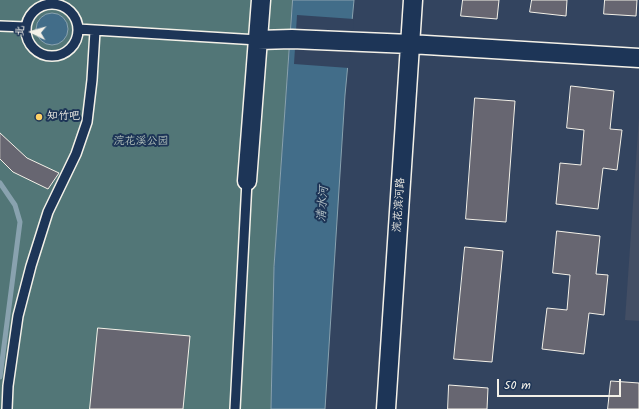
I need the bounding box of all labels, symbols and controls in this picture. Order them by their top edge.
north arrow [12,12,52,52]
text: 北 [11,25,29,37]
place label: 知竹吧 [47,110,80,124]
marker: 知竹吧 [34,112,44,122]
park label: 浣花溪公园 [114,135,168,149]
street label: 浣花滨河路 [391,177,409,233]
water label: 清水河 [316,186,332,222]
scale bar [499,371,623,397]
text: 50 m [504,376,531,395]

